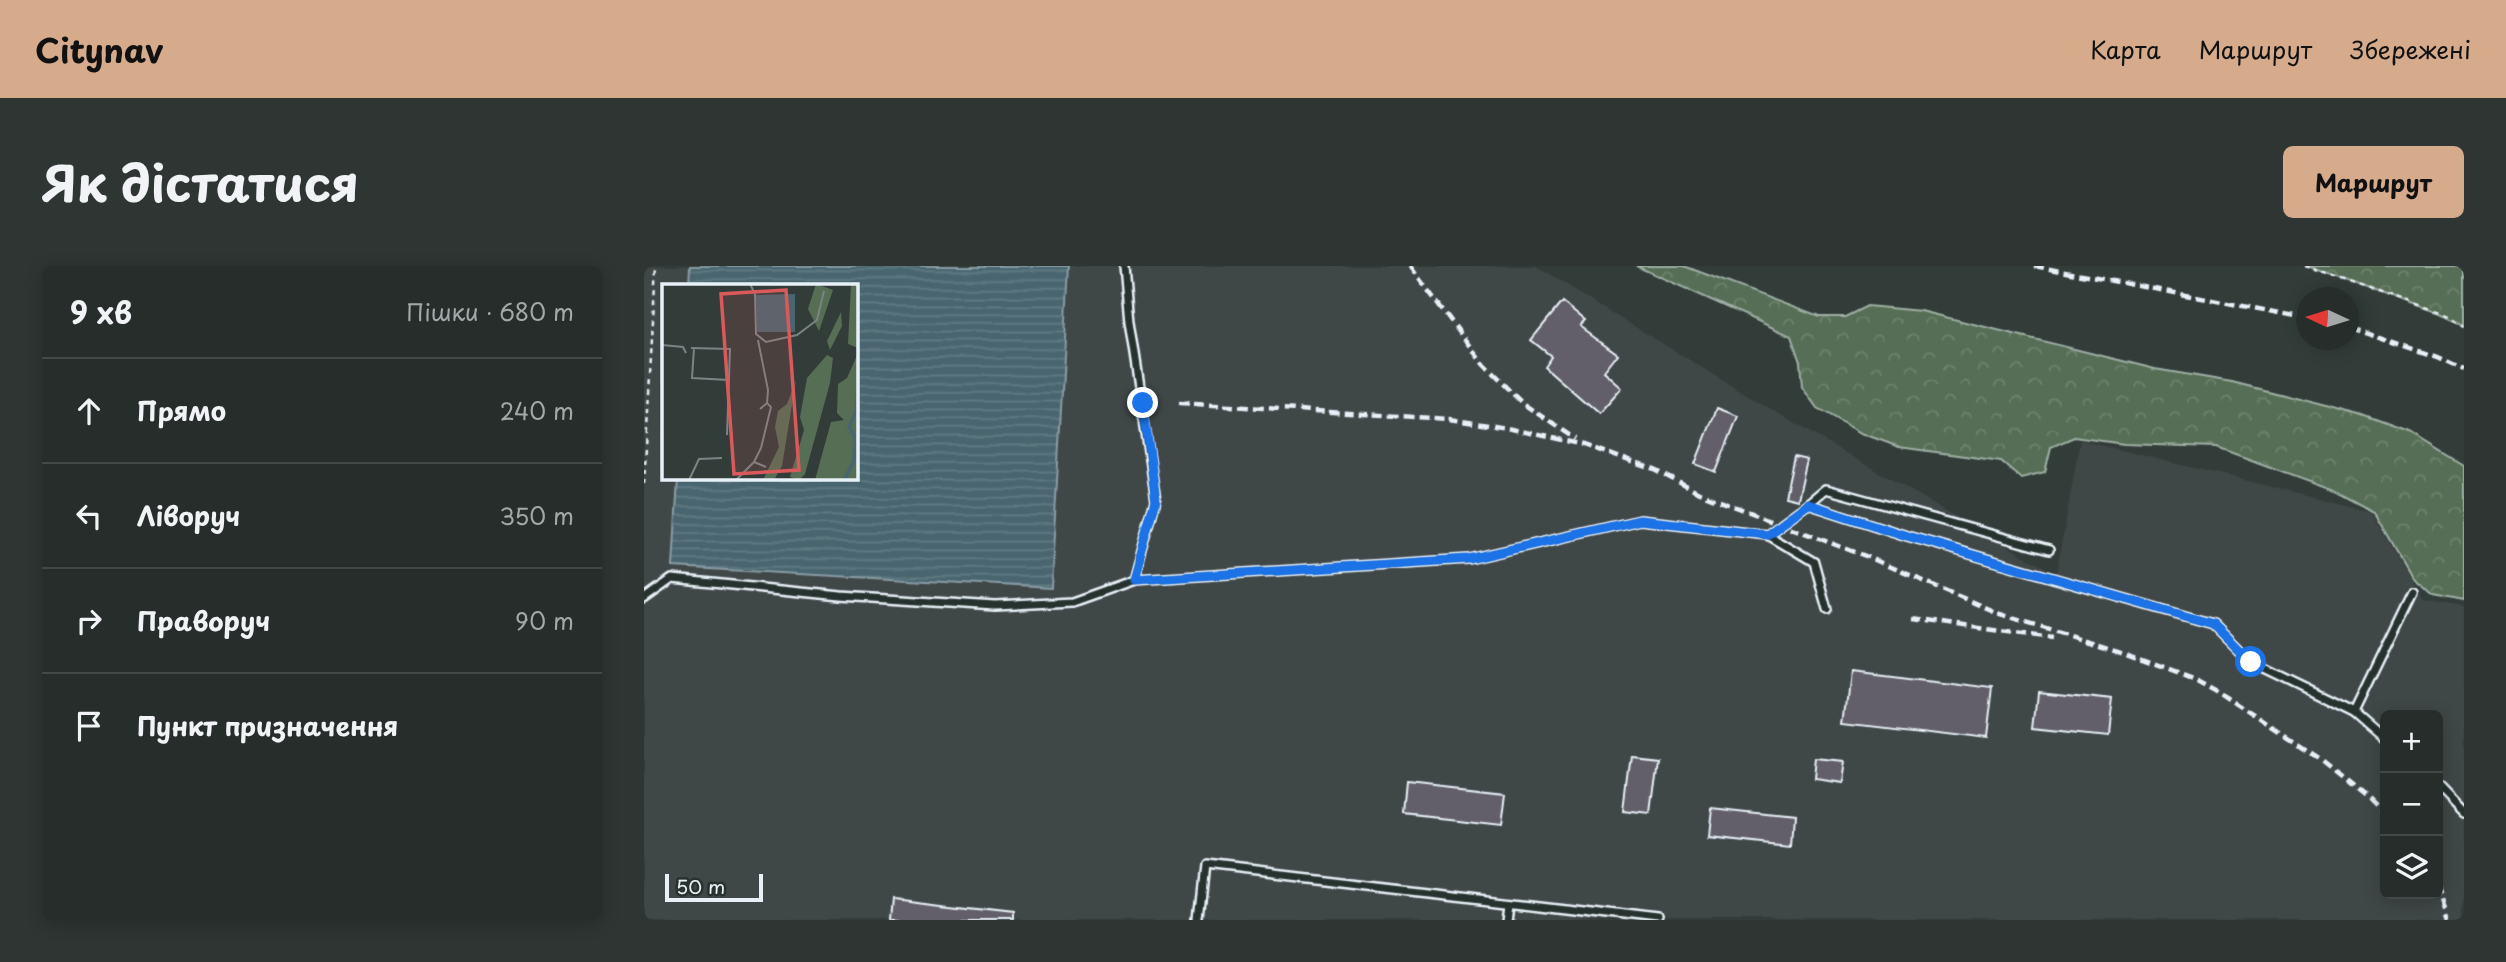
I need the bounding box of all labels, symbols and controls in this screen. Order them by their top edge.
text: Citynav [35,24,163,74]
text: Карта [2090,31,2161,67]
text: Маршрут [2199,31,2312,67]
text: Збережені [2350,31,2471,67]
text: Як дістатися [42,145,359,219]
button: Маршрут [2283,146,2464,218]
inset map [662,284,858,480]
north arrow [2296,287,2359,350]
text: 9 хв [70,289,132,334]
text: Пішки · 680 m [406,294,574,329]
route end [1127,387,1158,418]
text: Прямо [137,391,226,430]
icon: ahead [70,392,108,430]
text: 240 m [500,393,574,428]
text: Ліворуч [137,496,240,535]
icon: left [70,497,108,535]
text: 350 m [499,498,574,533]
text: Праворуч [137,601,270,640]
icon: right [70,602,108,640]
text: 90 m [515,603,574,638]
route start [2235,646,2266,677]
text: Пункт призначення [137,706,398,745]
icon: arrive [70,707,108,745]
map controls [2380,710,2443,899]
button: + [2380,710,2443,773]
button: − [2380,773,2443,836]
button: layers [2380,836,2443,899]
scale bar [665,871,763,903]
text: 50 m [676,872,725,900]

